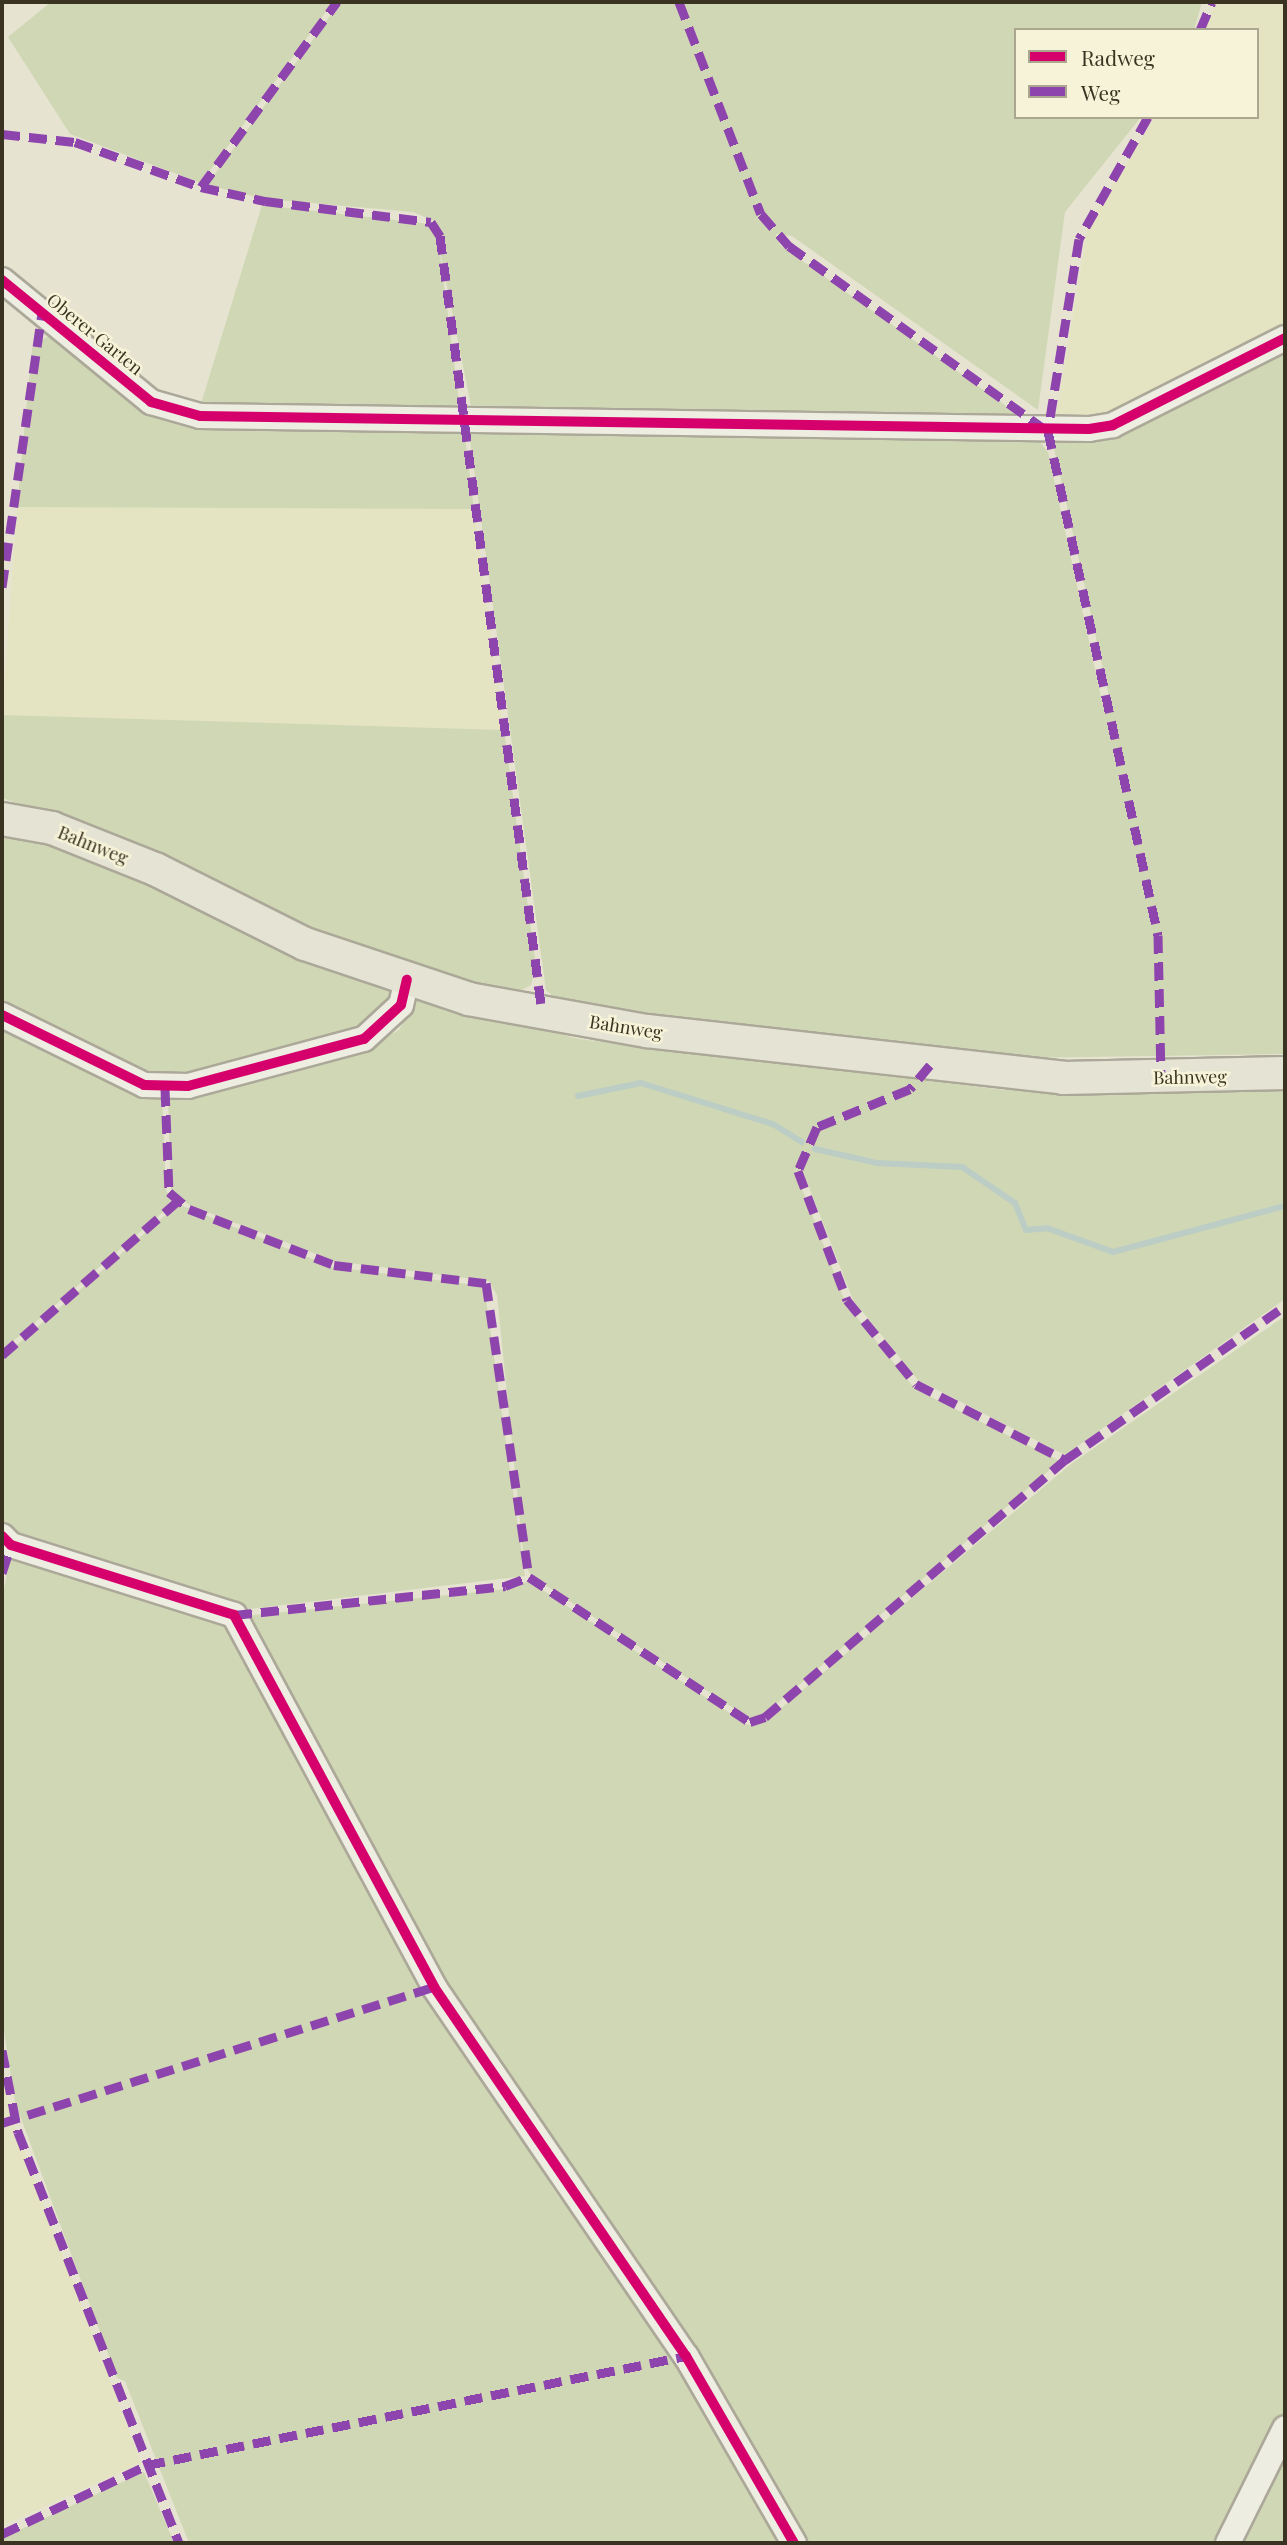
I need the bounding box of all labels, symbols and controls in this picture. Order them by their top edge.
legend [1014,28,1259,119]
text: Radweg [1081,43,1155,71]
text: Weg [1081,78,1120,106]
street label: Oberer Garten [43,289,147,379]
street label: Bahnweg [55,821,131,869]
street label: Bahnweg [588,1011,664,1043]
street label: Bahnweg [1153,1066,1227,1088]

